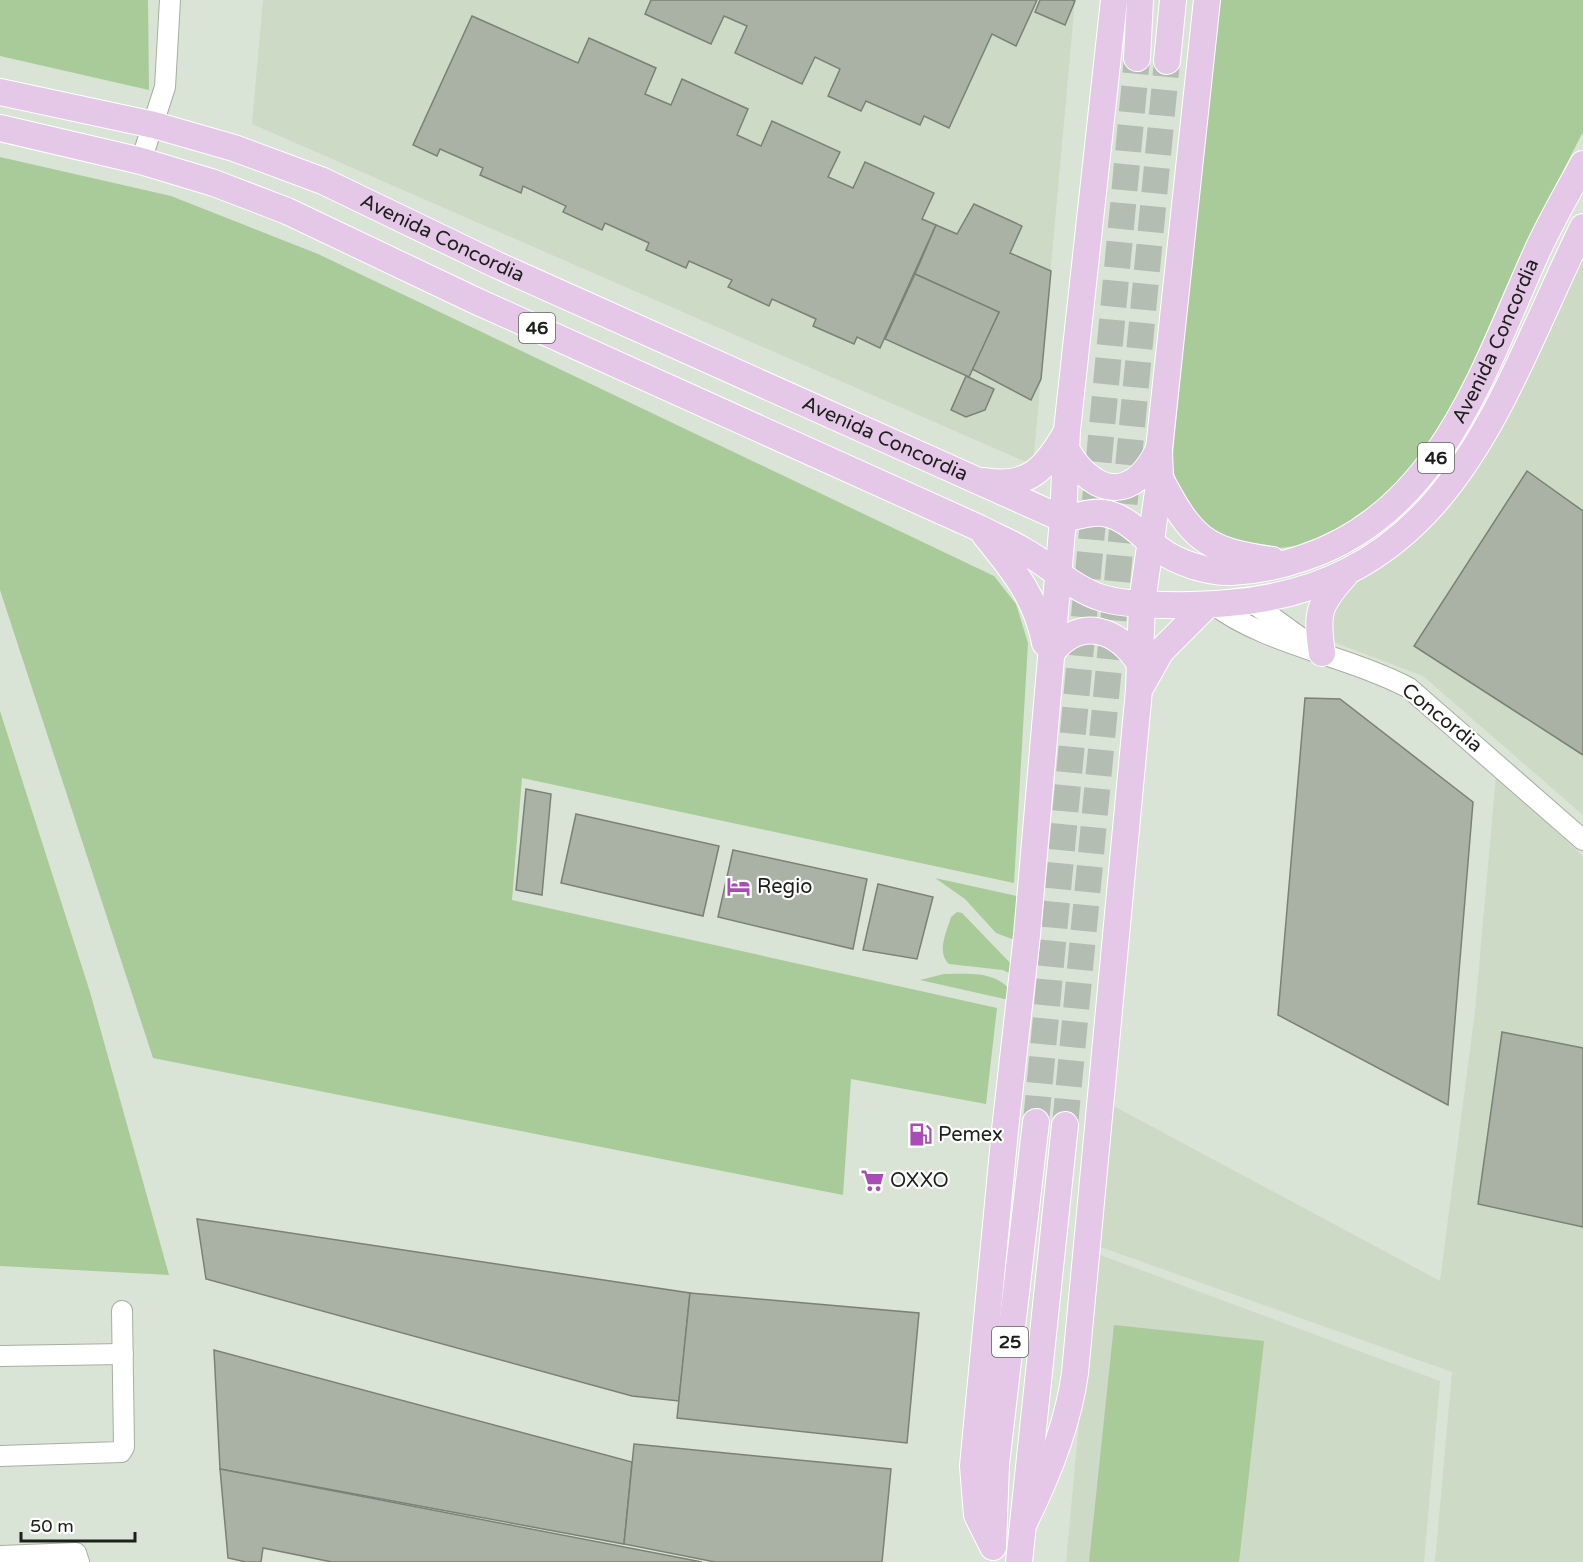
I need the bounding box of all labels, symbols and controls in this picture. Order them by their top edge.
street label: Avenida Concordia [356,189,528,288]
street label: Avenida Concordia [1447,255,1544,428]
road number: 46 [519,313,555,343]
street label: Avenida Concordia [798,391,972,487]
road number: 46 [1418,443,1454,473]
street label: Concordia [1397,678,1487,758]
hotel icon: Regio [726,874,752,900]
place label: Regio [757,875,812,899]
fuel station icon: Pemex [907,1122,933,1148]
place label: Pemex [938,1123,1003,1147]
supermarket icon: OXXO [859,1168,885,1194]
place label: OXXO [890,1169,949,1193]
road number: 25 [992,1327,1028,1357]
scale bar [21,1505,135,1543]
text: 50 m [30,1515,74,1537]

